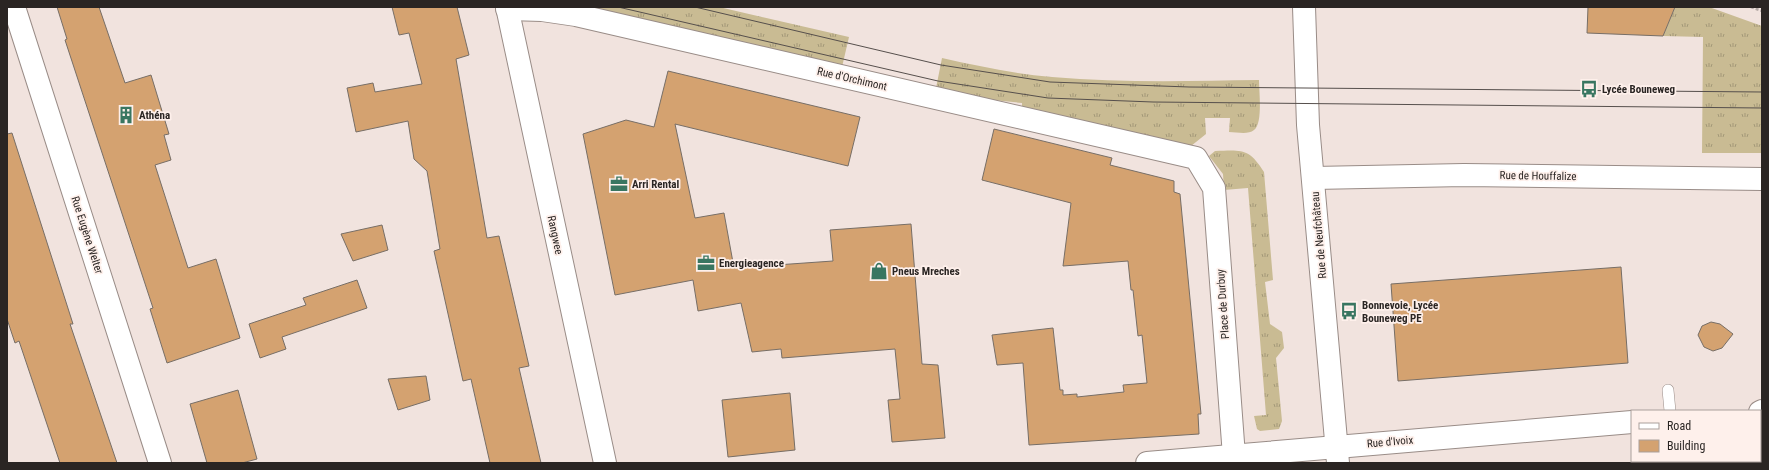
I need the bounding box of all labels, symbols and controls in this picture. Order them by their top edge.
street label: Rue d'Orchimont [816,65,888,93]
bus stop icon: Lycée Bouneweg [1579,79,1599,99]
place label: Lycée Bouneweg [1602,83,1675,96]
building icon: Athéna [116,105,136,125]
place label: Athéna [139,109,170,122]
street label: Rue de Houffalize [1499,169,1577,183]
office icon: Arri Rental [609,174,629,194]
place label: Arri Rental [632,178,679,191]
street label: Rue de Neufchâteau [1309,191,1329,279]
street label: Rue Eugène Welter [68,195,106,276]
street label: Rangwee [545,214,565,256]
office icon: Energieagence [696,253,716,273]
place label: Energieagence [719,257,784,270]
shop icon: Pneus Mreches [869,261,889,281]
place label: Pneus Mreches [892,265,960,278]
street label: Place de Durbuy [1214,268,1232,339]
place label: Bonnevoie, Lycée Bouneweg PE [1362,299,1438,325]
bus stop icon: Bonnevoie, Lycée Bouneweg PE [1339,301,1359,321]
legend [1631,410,1761,462]
text: Road [1667,419,1691,433]
street label: Rue d'Ivoix [1366,433,1414,451]
text: Building [1667,439,1705,453]

